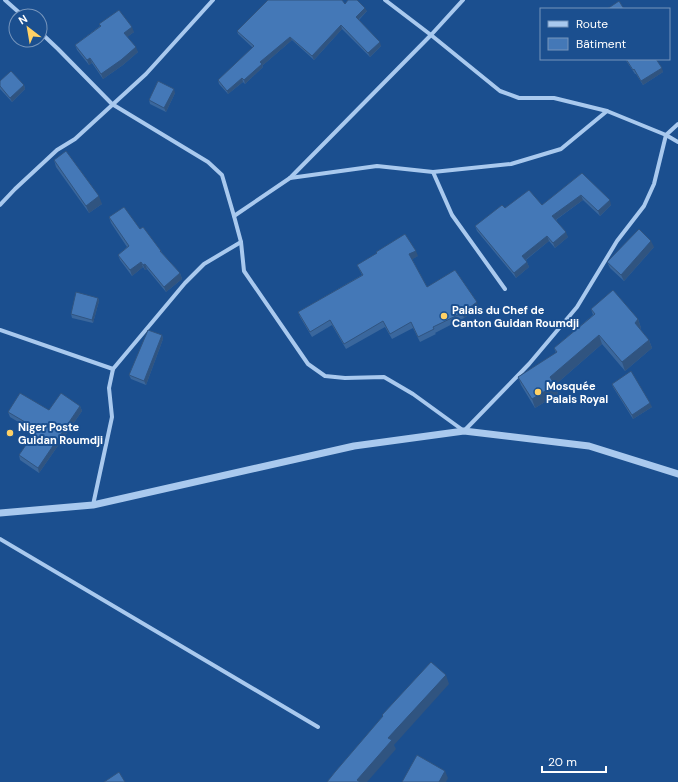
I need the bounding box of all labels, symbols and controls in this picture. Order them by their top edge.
north arrow [8,8,48,48]
legend [540,8,670,60]
text: N [16,11,30,27]
text: Route [576,16,608,32]
text: Bâtiment [576,36,627,52]
place label: Palais du Chef de Canton Guidan Roumdji [452,303,579,330]
marker: Palais du Chef de Canton Guidan Roumdji [439,311,449,321]
place label: Mosquée Palais Royal [546,379,608,406]
marker: Mosquée Palais Royal [533,387,543,397]
place label: Niger Poste Guidan Roumdji [18,420,103,447]
marker: Niger Poste Guidan Roumdji [5,428,15,438]
scale bar [542,748,606,774]
text: 20 m [548,754,577,770]

